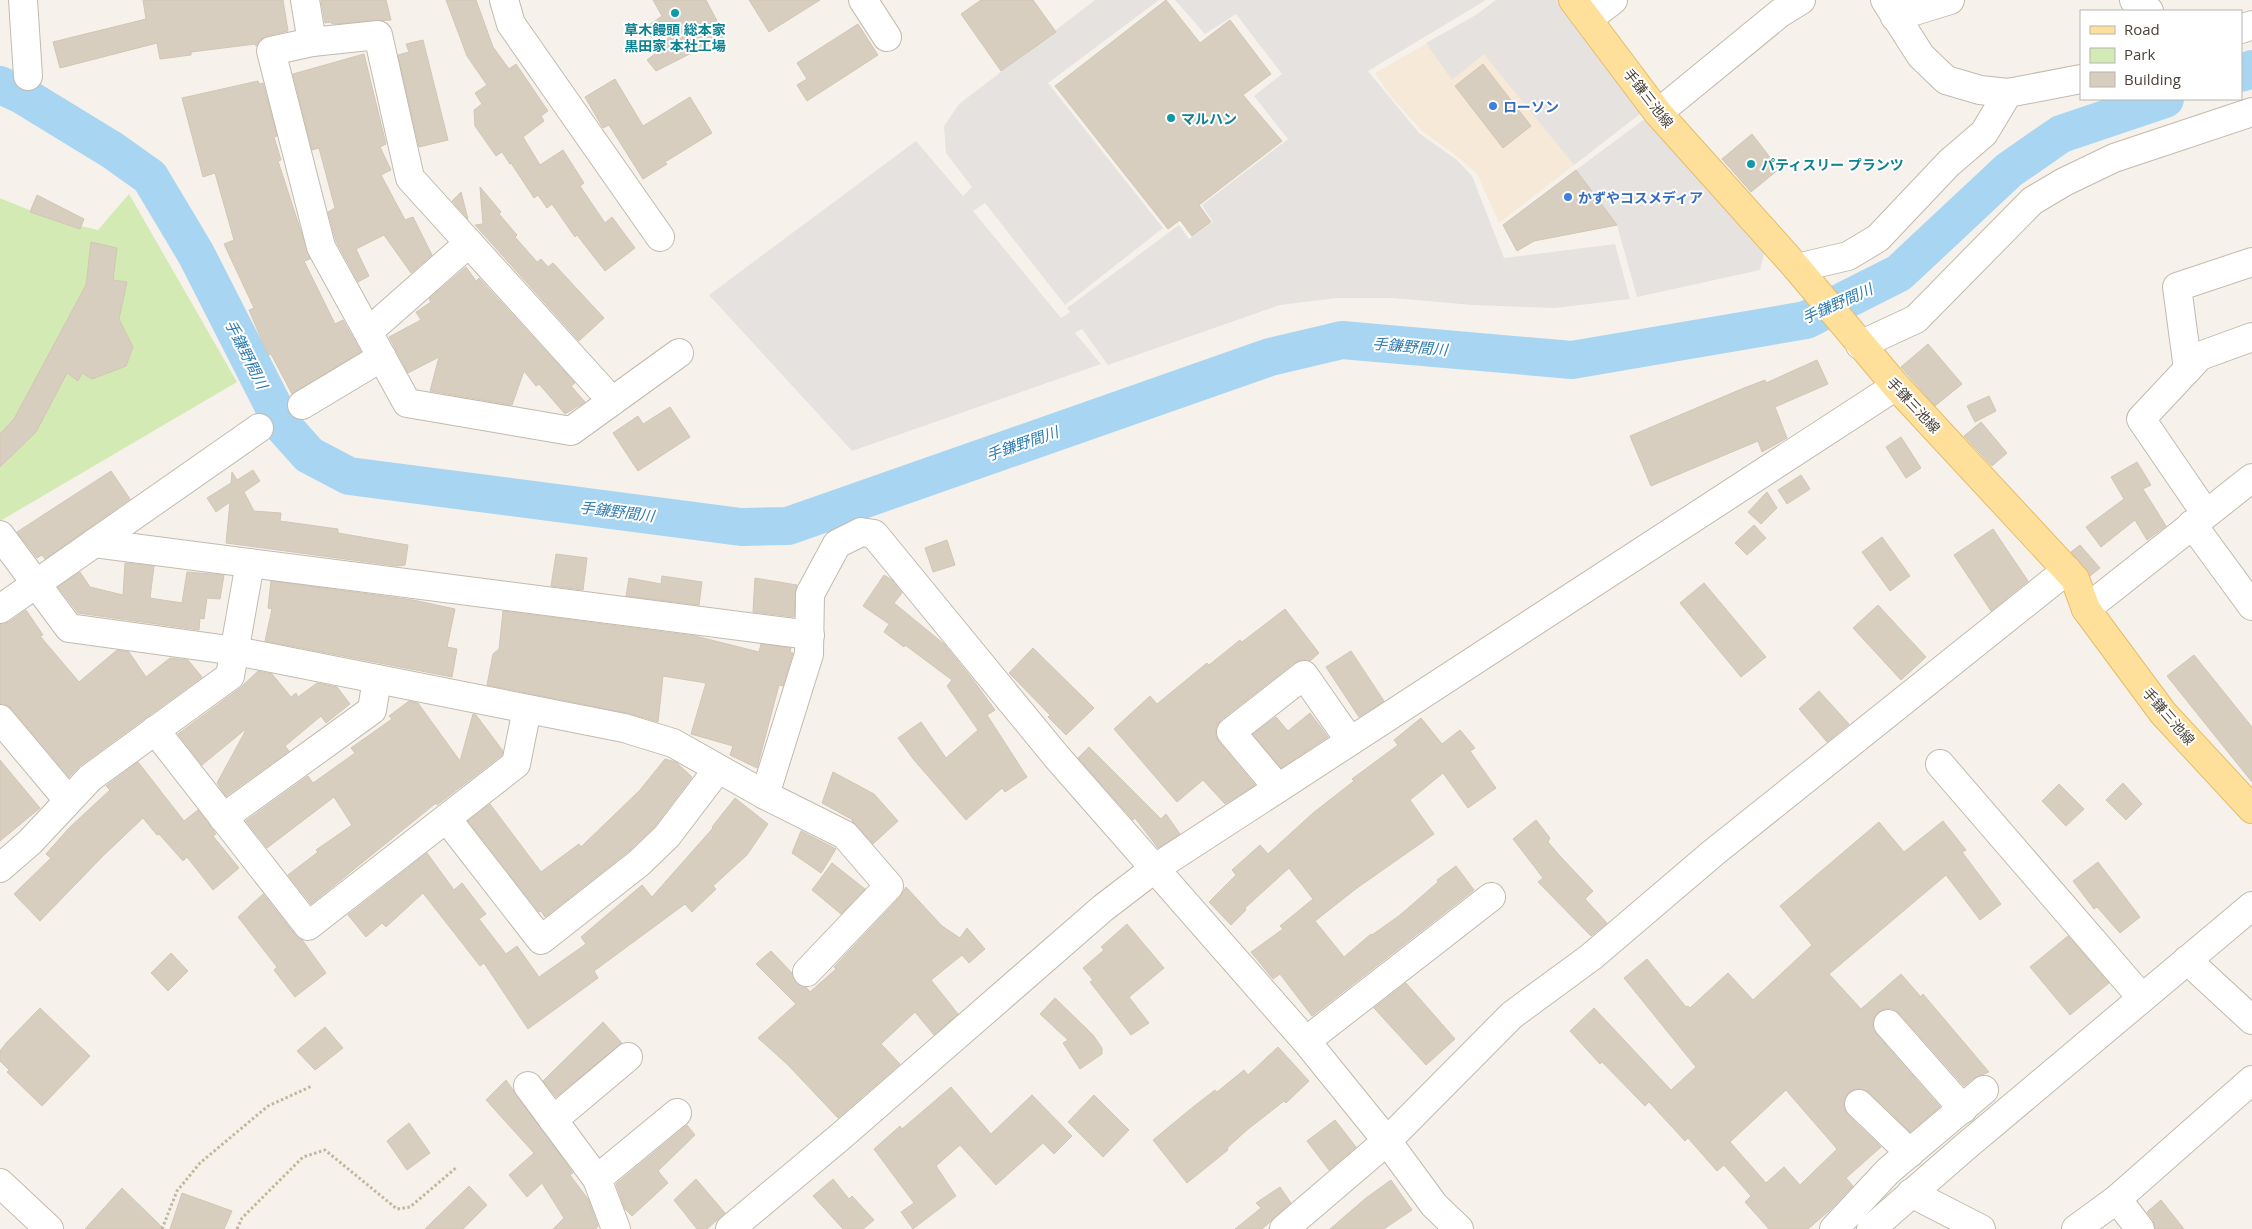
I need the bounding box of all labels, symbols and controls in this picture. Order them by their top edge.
marker: 草木饅頭 総本家 黒田家 本社工場 [669,7,681,19]
legend [2080,10,2242,100]
text: Road [2124,19,2160,39]
place label: 草木饅頭 総本家 黒田家 本社工場 [624,20,726,55]
text: Park [2124,44,2155,64]
street label: 手鎌三池線 [1620,65,1678,131]
text: Building [2124,69,2181,89]
place label: ローソン [1503,97,1559,116]
marker: ローソン [1487,100,1499,112]
place label: マルハン [1181,109,1237,128]
marker: マルハン [1165,112,1177,124]
place label: パティスリー プランツ [1761,155,1904,174]
marker: パティスリー プランツ [1745,158,1757,170]
place label: かずやコスメディア [1578,188,1703,207]
marker: かずやコスメディア [1562,191,1574,203]
water label: 手鎌野間川 [1799,278,1877,327]
water label: 手鎌野間川 [221,316,274,394]
water label: 手鎌野間川 [1372,333,1450,359]
street label: 手鎌三池線 [1883,373,1945,437]
water label: 手鎌野間川 [983,421,1063,465]
water label: 手鎌野間川 [579,497,657,526]
street label: 手鎌三池線 [2139,683,2199,749]

